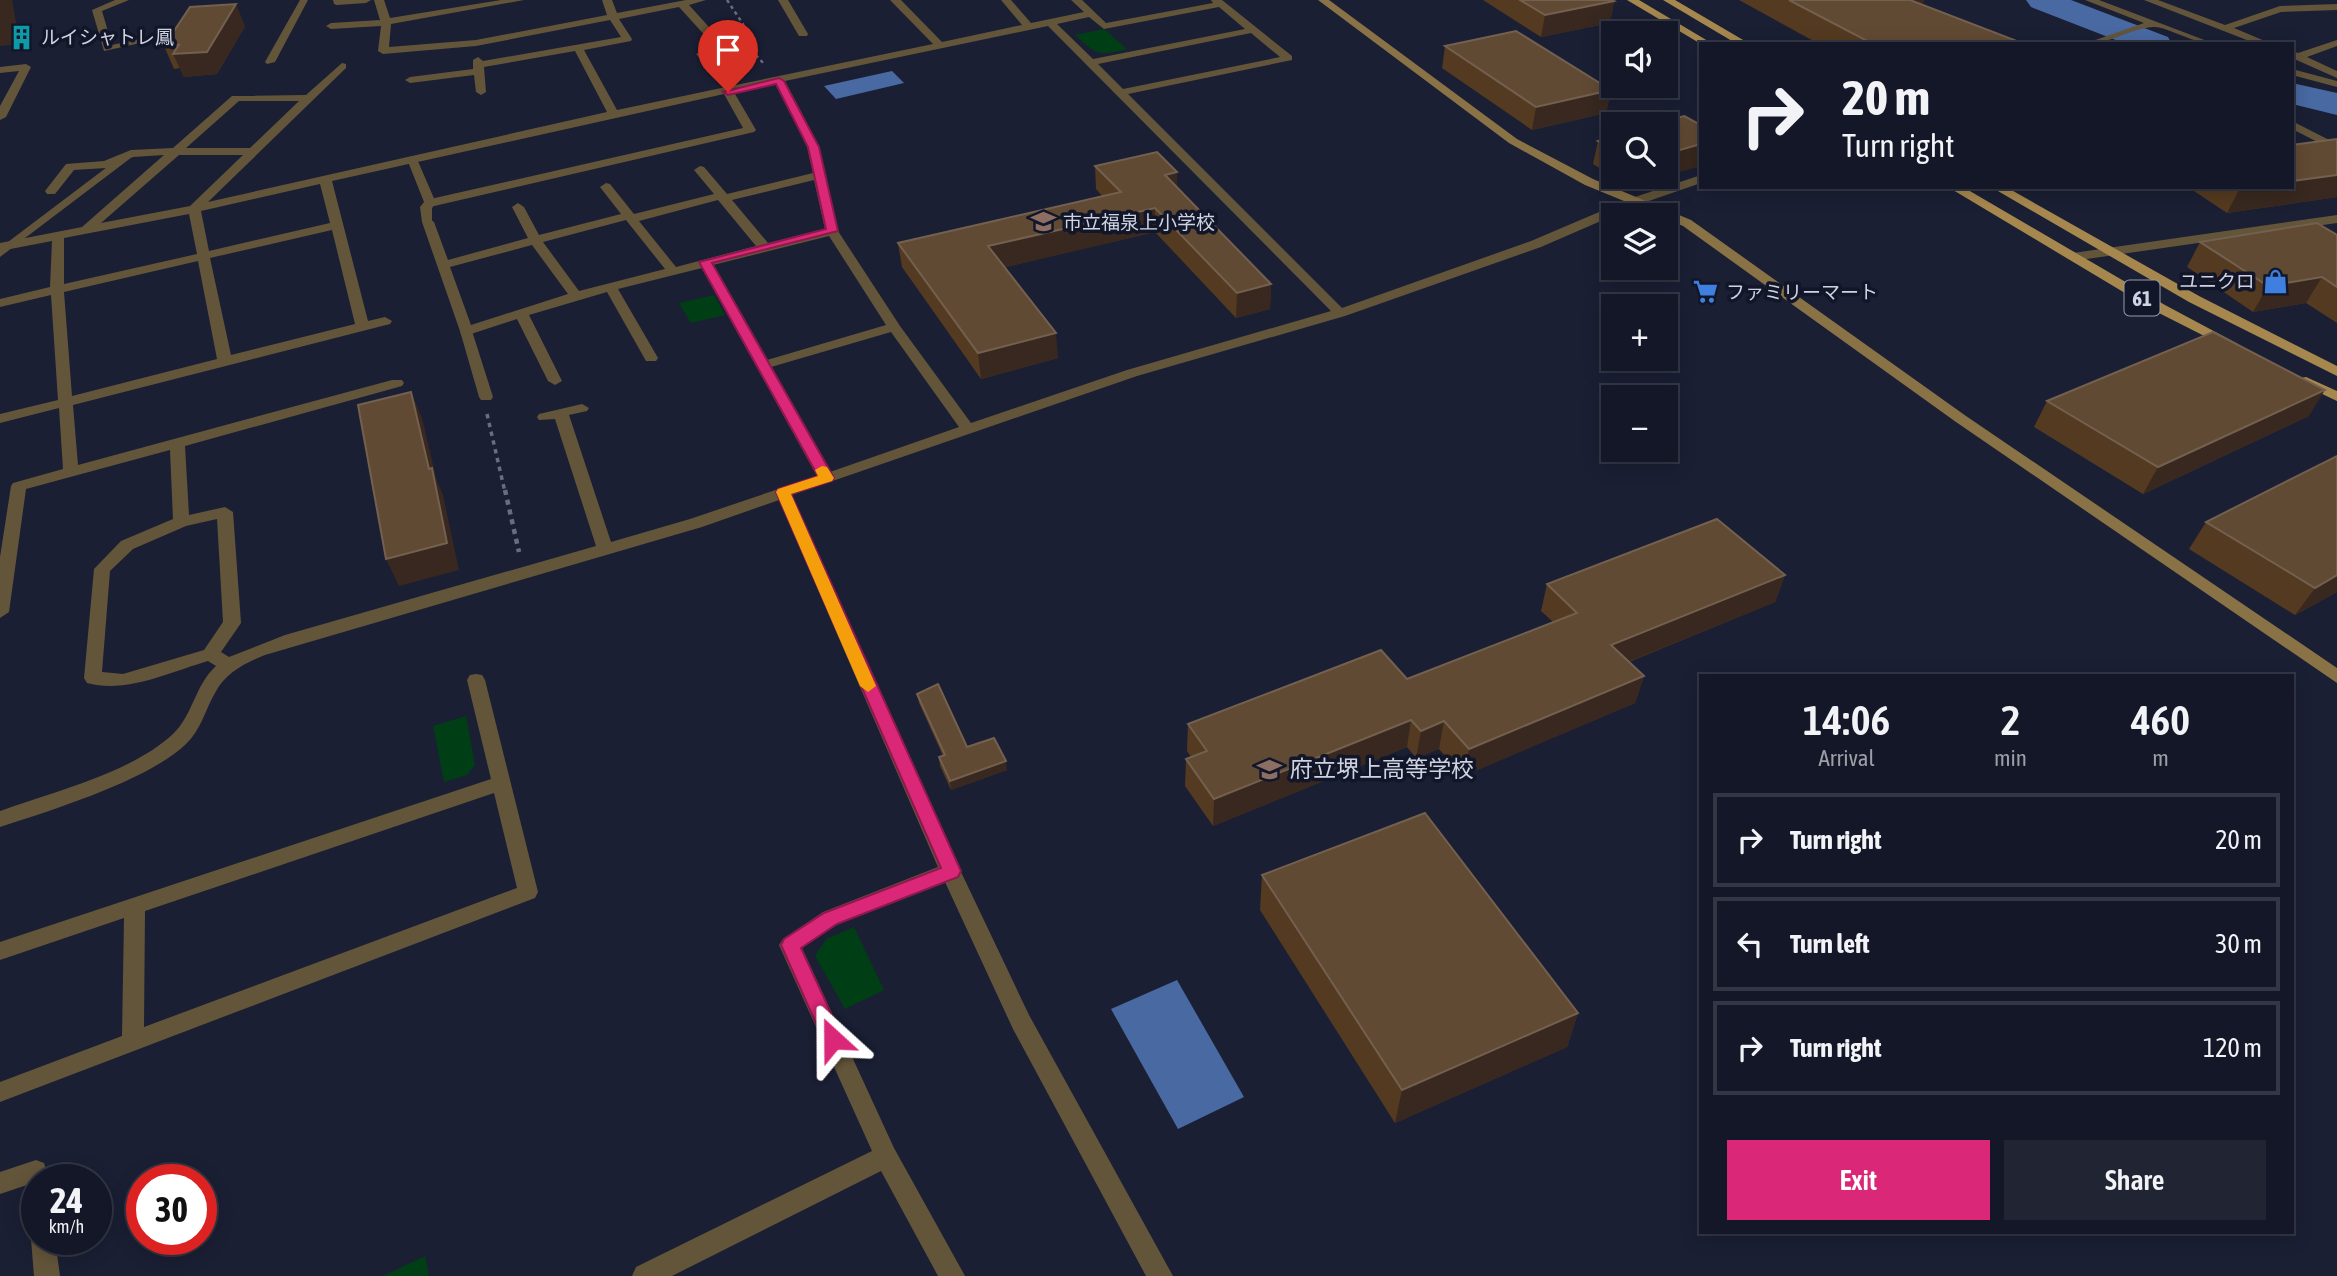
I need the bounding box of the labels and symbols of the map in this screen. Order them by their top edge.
pin [698,20,758,92]
building icon: ルイシャトレ鳳 [7,23,35,51]
place label: ルイシャトレ鳳 [41,26,174,48]
school or university icon: 市立福泉上小学校 [1029,208,1057,236]
place label: 市立福泉上小学校 [1063,211,1215,233]
shop icon: ユニクロ [2261,267,2289,295]
place label: ユニクロ [2179,270,2255,292]
supermarket icon: ファミリーマート [1692,278,1720,306]
road number: 61 [2124,280,2160,316]
place label: ファミリーマート [1726,281,1878,303]
school or university icon: 府立堺上高等学校 [1256,755,1284,783]
place label: 府立堺上高等学校 [1290,756,1474,782]
position arrow [796,1002,870,1076]
speed limit sign: 30 [126,1164,217,1255]

